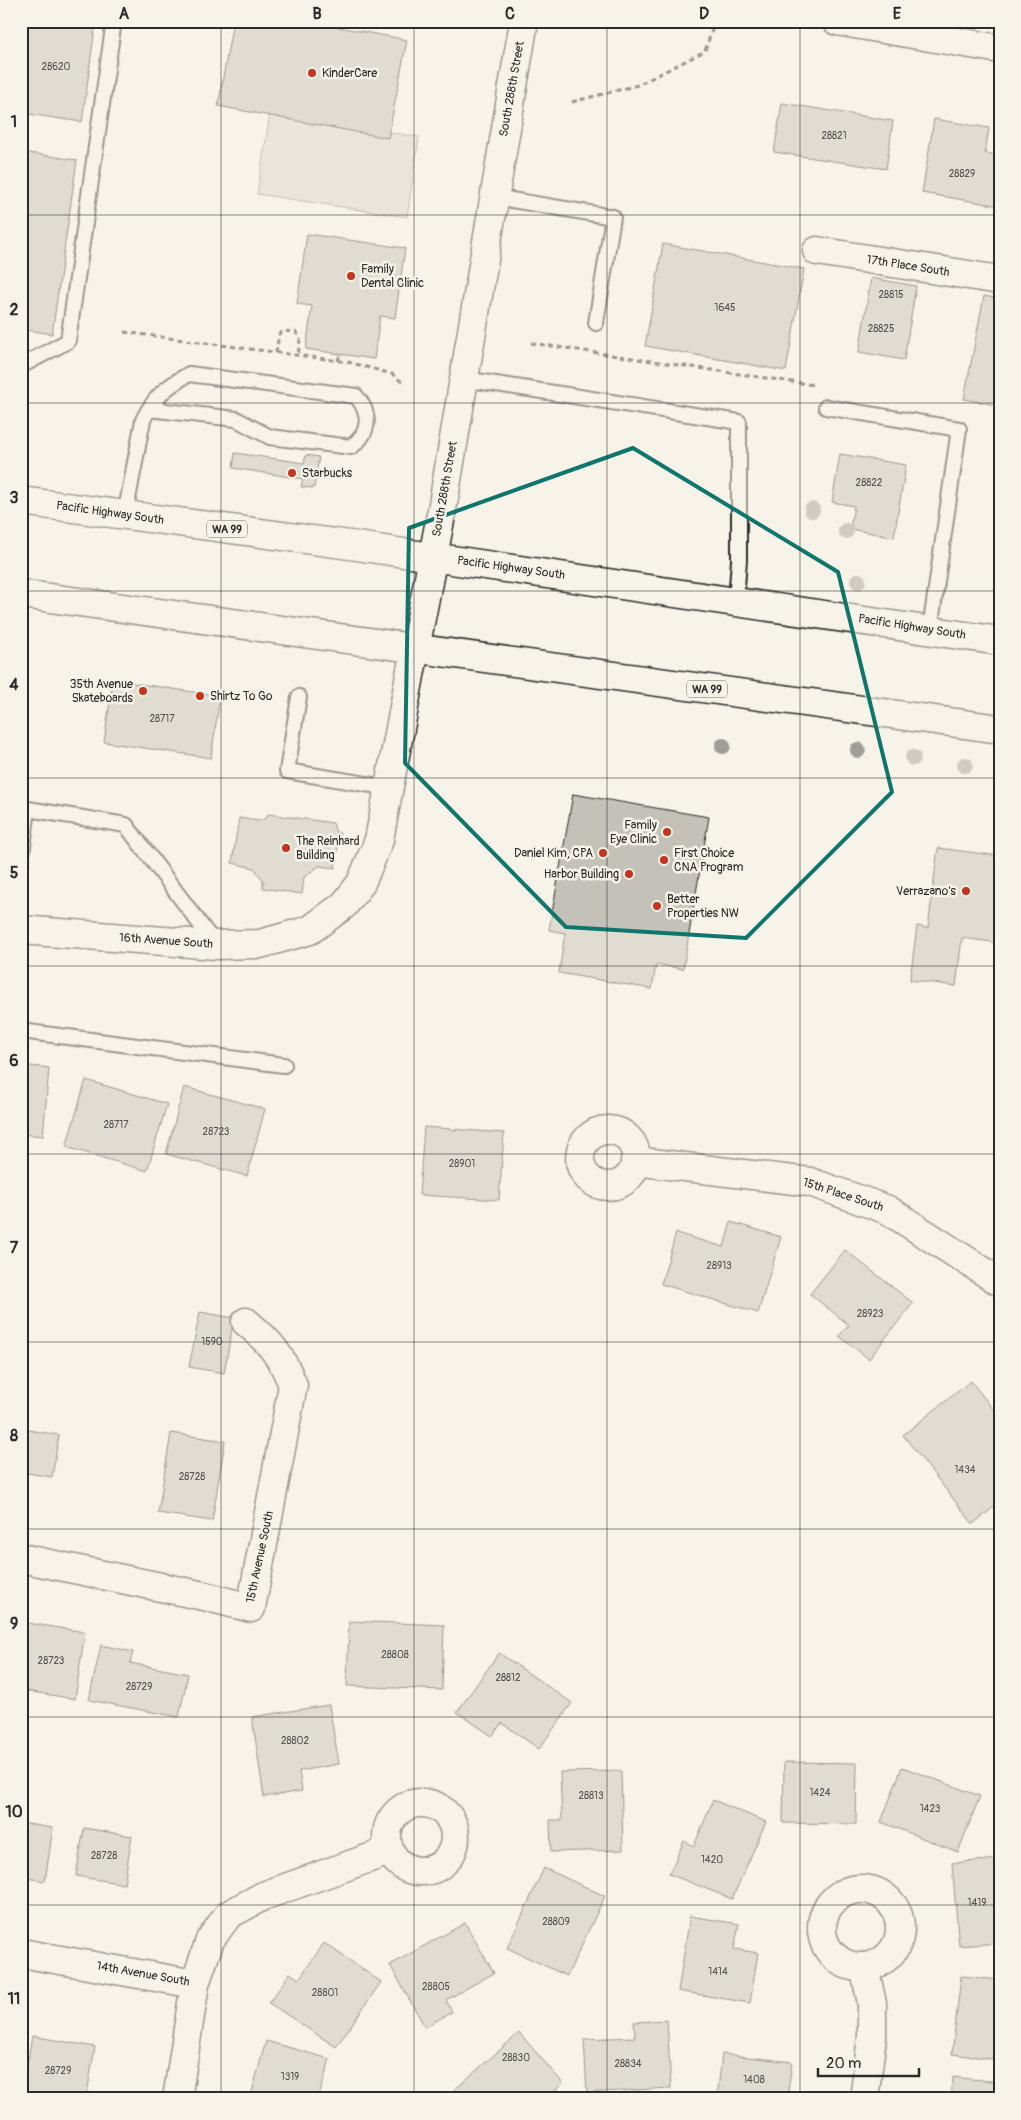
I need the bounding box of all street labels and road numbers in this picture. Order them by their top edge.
street label: South 288th Street [496,40,528,138]
street label: 17th Place South [865,252,951,280]
street label: South 288th Street [429,440,461,538]
street label: Pacific Highway South [55,498,165,528]
road number: WA 99 [207,520,247,538]
street label: Pacific Highway South [456,553,566,583]
street label: Pacific Highway South [857,611,967,643]
road number: WA 99 [687,681,727,698]
street label: 16th Avenue South [118,930,214,952]
street label: 15th Place South [801,1175,886,1215]
street label: 15th Avenue South [243,1509,277,1604]
street label: 14th Avenue South [95,1958,191,1990]

